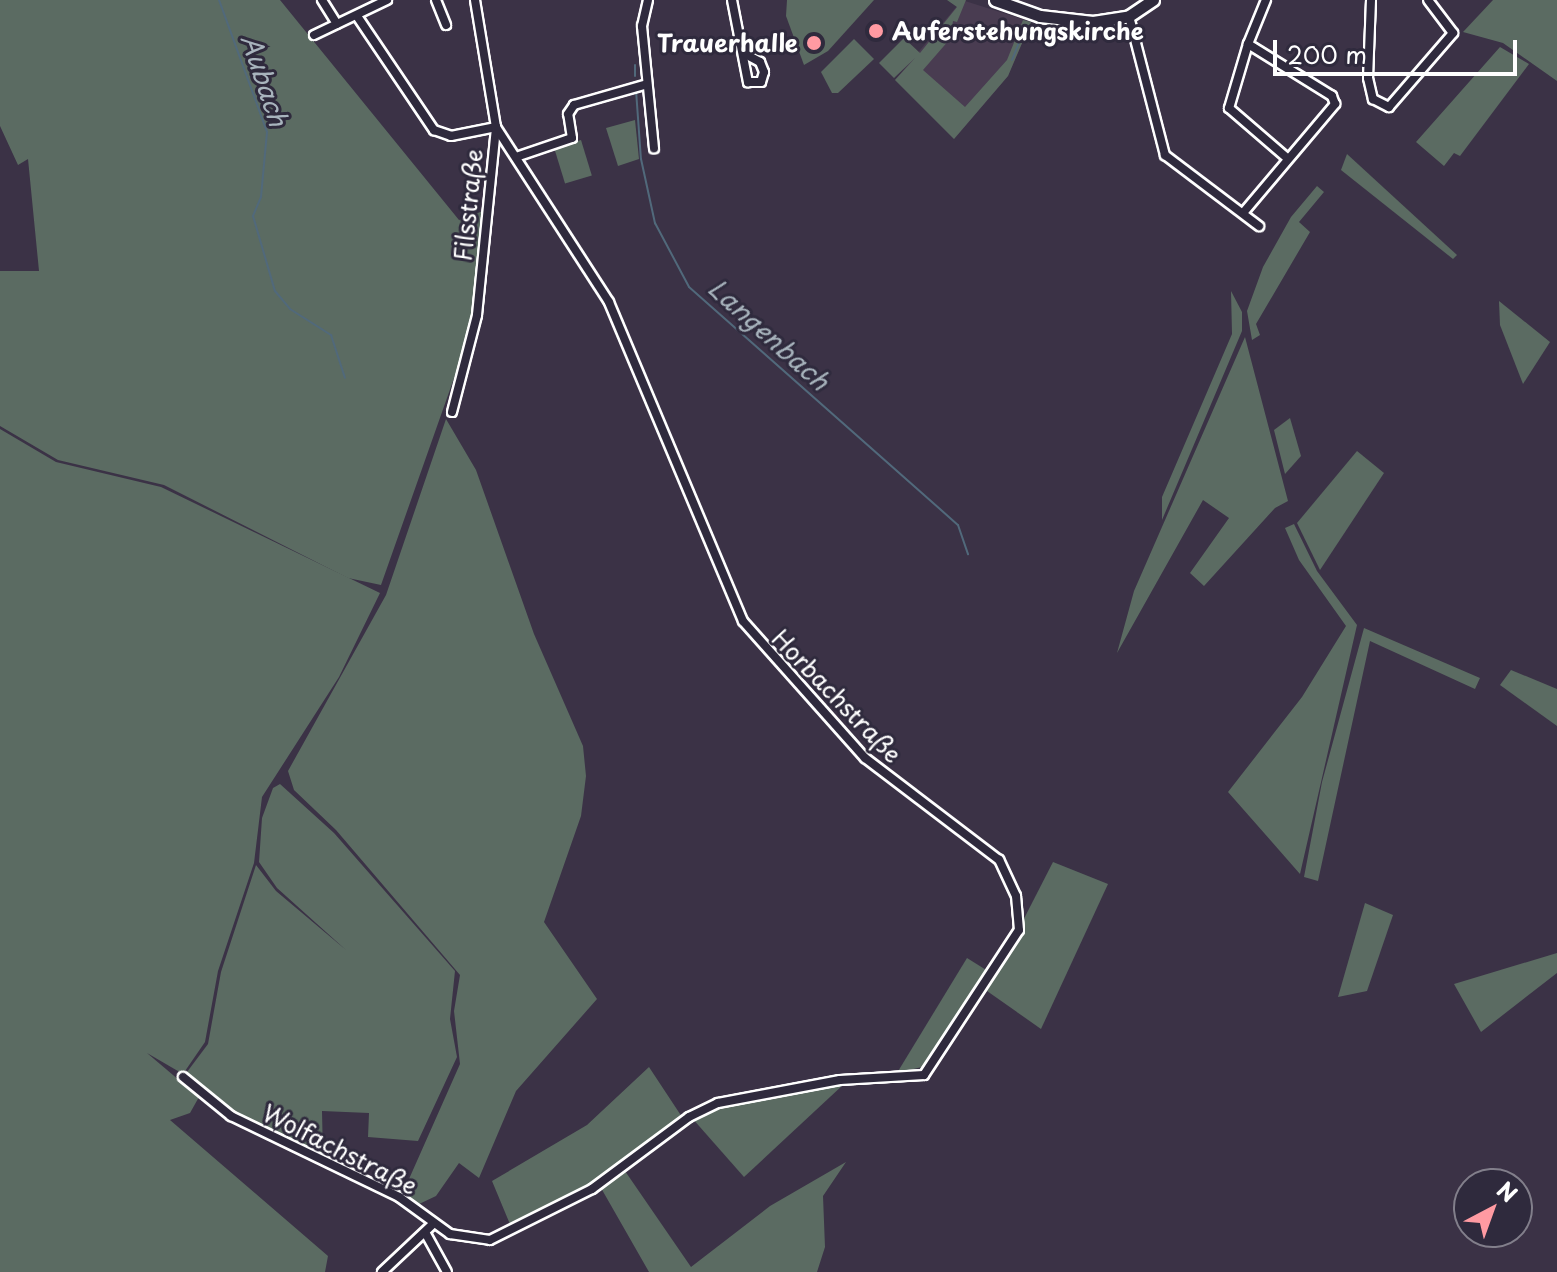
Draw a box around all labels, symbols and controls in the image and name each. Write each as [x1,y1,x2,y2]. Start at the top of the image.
place label: Auferstehungskirche [892,17,1144,45]
marker: Auferstehungskirche [867,22,885,40]
scale bar [1277,24,1521,74]
place label: Trauerhalle [657,29,798,57]
water label: Aubach [235,30,295,130]
marker: Trauerhalle [805,34,823,52]
text: 200 m [1287,36,1367,72]
street label: Filsstraße [448,148,488,262]
water label: Langenbach [702,272,836,396]
street label: Horbachstraße [766,624,908,768]
street label: Wolfachstraße [258,1098,422,1200]
north arrow [1453,1168,1533,1248]
text: N [1490,1173,1525,1209]

